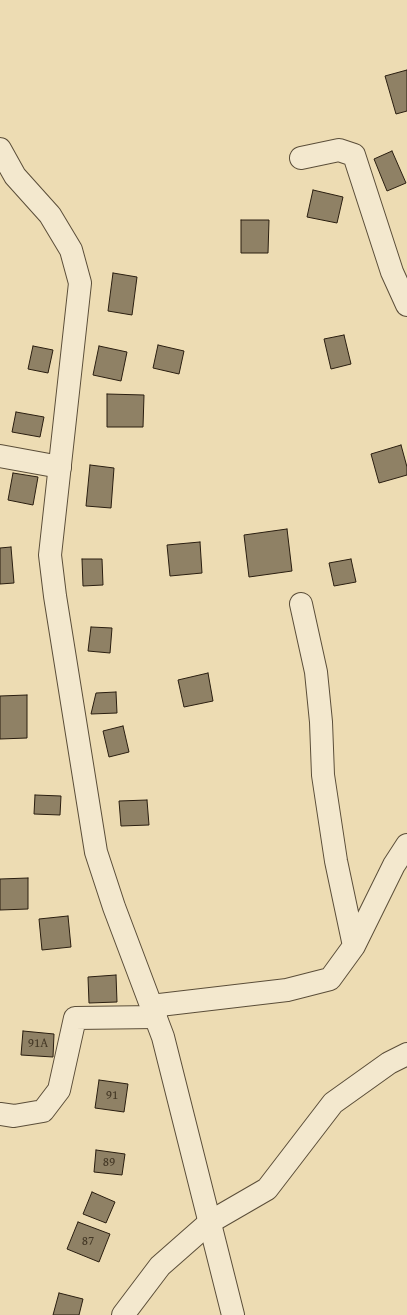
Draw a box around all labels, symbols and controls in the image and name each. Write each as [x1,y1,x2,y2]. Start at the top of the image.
house number: 91А [28,1036,48,1052]
house number: 91 [106,1088,118,1104]
house number: 89 [103,1155,115,1171]
house number: 87 [82,1234,94,1250]

